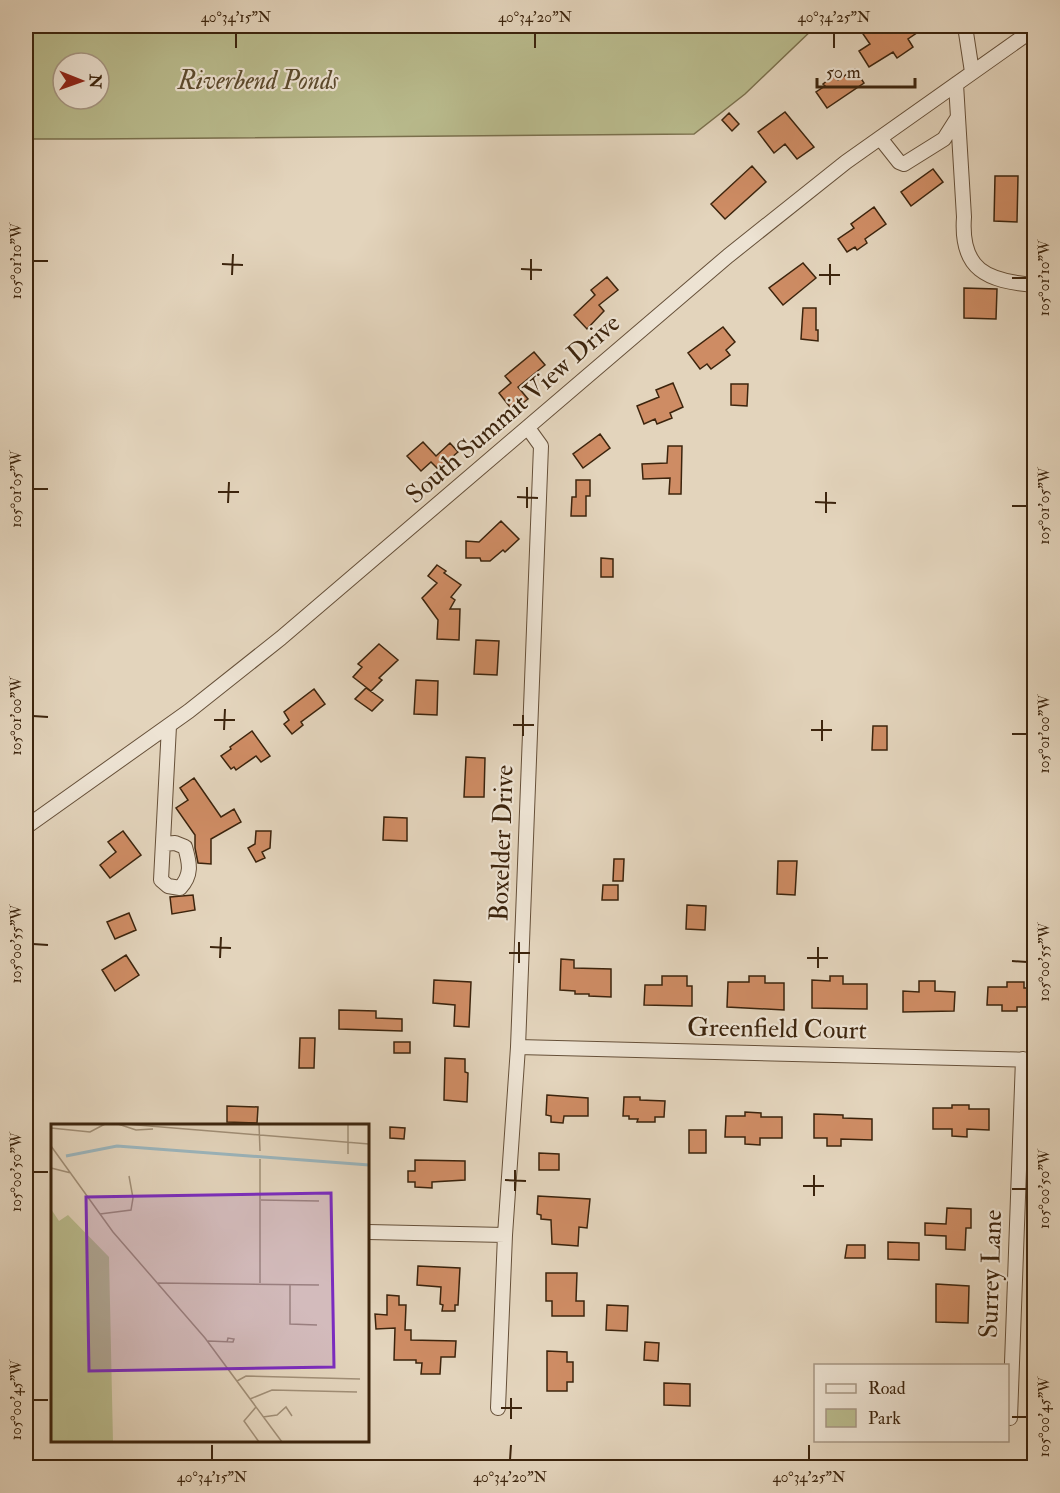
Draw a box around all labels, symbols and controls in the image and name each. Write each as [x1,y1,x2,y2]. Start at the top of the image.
text: 40°34'15"N [201,8,272,27]
text: 40°34'20"N [498,8,573,27]
text: 40°34'25"N [798,8,871,27]
north arrow [51,51,111,111]
scale bar [817,51,914,89]
text: 50 m [826,61,861,84]
park label: Riverbend Ponds [177,65,339,97]
text: N [85,73,105,89]
text: 105°01'10"W [7,222,26,299]
text: 105°01'10"W [1035,239,1054,316]
street label: South Summit View Drive [399,307,627,511]
text: 105°01'05"W [7,449,26,528]
text: 105°01'05"W [1035,466,1054,545]
text: 105°01'00"W [7,676,26,755]
text: 105°01'00"W [1035,694,1054,773]
street label: Boxelder Drive [483,764,521,922]
text: 105°00'55"W [7,904,26,984]
text: 105°00'55"W [1035,922,1054,1002]
street label: Greenfield Court [687,1011,867,1047]
inset map [51,1124,369,1442]
text: 105°00'50"W [7,1131,26,1212]
text: 105°00'50"W [1035,1148,1054,1229]
street label: Surrey Lane [973,1209,1009,1339]
text: 105°00'45"W [7,1359,26,1440]
legend [814,1364,1009,1442]
text: 105°00'45"W [1035,1376,1054,1457]
text: Road [868,1377,906,1400]
text: Park [868,1407,901,1430]
text: 40°34'15"N [177,1468,248,1487]
text: 40°34'20"N [473,1468,548,1487]
text: 40°34'25"N [773,1468,846,1487]

